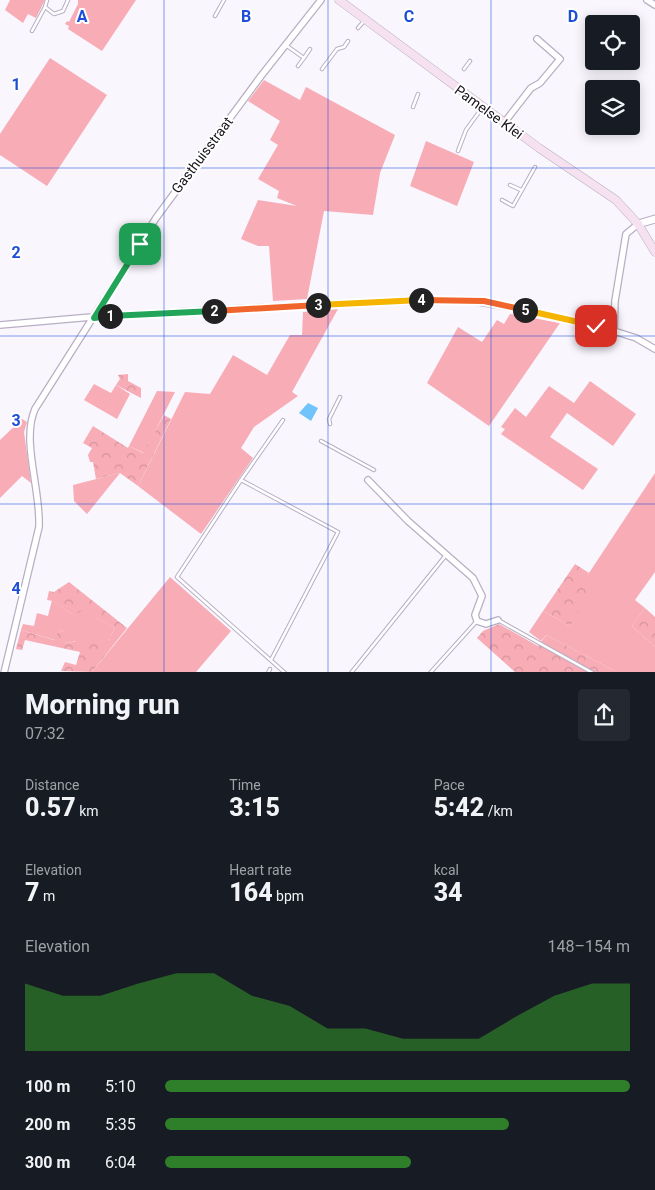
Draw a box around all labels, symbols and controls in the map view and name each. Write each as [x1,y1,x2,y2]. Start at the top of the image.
text: A [77,7,88,26]
text: B [241,7,251,26]
text: C [404,7,414,26]
text: D [568,7,578,26]
map controls [585,15,640,135]
button: locate [585,15,640,70]
text: 1 [11,75,21,94]
button: layers [585,80,640,135]
street label: Pamelse Klei [452,82,526,142]
street label: Gasthuisstraat [168,113,236,196]
pin [119,223,161,265]
icon: arrive [126,230,154,258]
text: 2 [11,243,21,262]
pin: 4 [408,288,434,312]
pin: 3 [306,292,330,318]
text: 4 [417,292,426,308]
text: 3 [314,297,323,313]
pin: 2 [202,298,226,324]
pin: 5 [512,298,538,322]
text: 5 [521,302,530,318]
text: 2 [210,303,219,319]
pin: 1 [98,304,122,328]
pin [575,305,617,347]
text: 1 [106,308,115,324]
icon: check [582,312,610,340]
text: 3 [11,411,21,430]
text: 4 [11,579,21,598]
text: Morning run [25,688,180,721]
button: share [578,689,630,741]
text: 07:32 [25,724,65,743]
text: Distance [25,777,80,793]
text: Time [229,777,261,793]
text: Pace [434,777,465,793]
text: 0.57 [25,793,76,822]
text: 3:15 [229,793,280,822]
text: 5:42 [434,793,484,822]
text: km [76,803,99,819]
text: /km [484,803,513,819]
text: Elevation [25,862,82,878]
text: Heart rate [229,862,292,878]
text: kcal [434,862,459,878]
text: 7 [25,878,39,907]
text: 164 [229,878,273,907]
text: 34 [434,878,463,907]
text: m [39,888,55,904]
text: bpm [273,888,304,904]
text: Elevation [25,937,90,956]
text: 148–154 m [548,937,630,956]
text: 100 m [25,1077,70,1096]
text: 5:10 [105,1077,136,1096]
text: 200 m [25,1115,70,1134]
text: 5:35 [105,1115,136,1134]
text: 300 m [25,1153,70,1172]
text: 6:04 [105,1153,136,1172]

